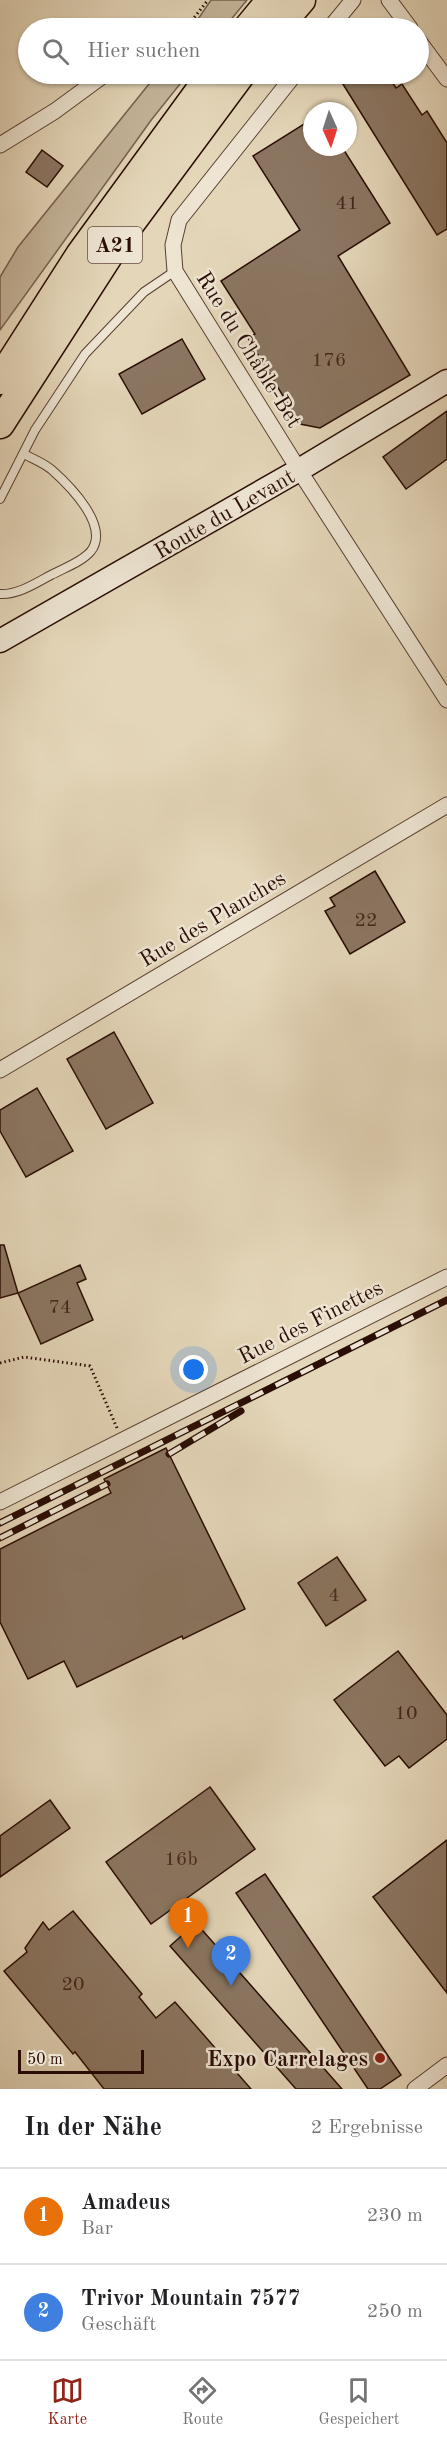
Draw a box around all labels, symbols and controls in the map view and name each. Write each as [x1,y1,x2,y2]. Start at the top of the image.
search box [18,18,429,84]
icon: search [39,35,72,68]
text: Hier suchen [87,40,200,62]
north arrow [303,102,357,156]
house number: 41 [335,194,359,214]
road number: A21 [88,227,142,263]
street label: Rue du Châble-Bet [191,268,305,432]
house number: 176 [312,351,346,371]
street label: Route du Levant [151,466,299,564]
street label: Rue des Planches [136,868,290,972]
house number: 22 [354,911,378,931]
street label: Rue des Finettes [235,1277,387,1369]
house number: 74 [48,1298,72,1318]
your location [179,1355,208,1384]
house number: 4 [328,1586,340,1606]
house number: 10 [394,1704,418,1724]
house number: 16b [164,1850,198,1870]
pin: 1 [168,1898,207,1948]
pin: 2 [212,1936,250,1986]
house number: 20 [61,1975,85,1995]
scale bar [18,2047,144,2074]
place label: Expo Carrelages [207,2049,368,2071]
marker: Expo Carrelages [373,2051,387,2065]
text: 50 m [27,2052,63,2068]
text: In der Nähe [24,2115,162,2141]
text: 2 Ergebnisse [311,2118,423,2138]
text: Amadeus [81,2192,170,2214]
text: 1 [38,2206,49,2226]
text: 230 m [367,2206,423,2226]
text: Bar [81,2219,113,2239]
text: Trivor Mountain 7577 [81,2288,300,2310]
text: 2 [38,2302,49,2322]
text: 250 m [367,2302,423,2322]
text: Geschäft [81,2315,156,2335]
tab: Karte [48,2374,87,2430]
tab: Route [182,2374,223,2430]
tab: Gespeichert [318,2374,399,2430]

